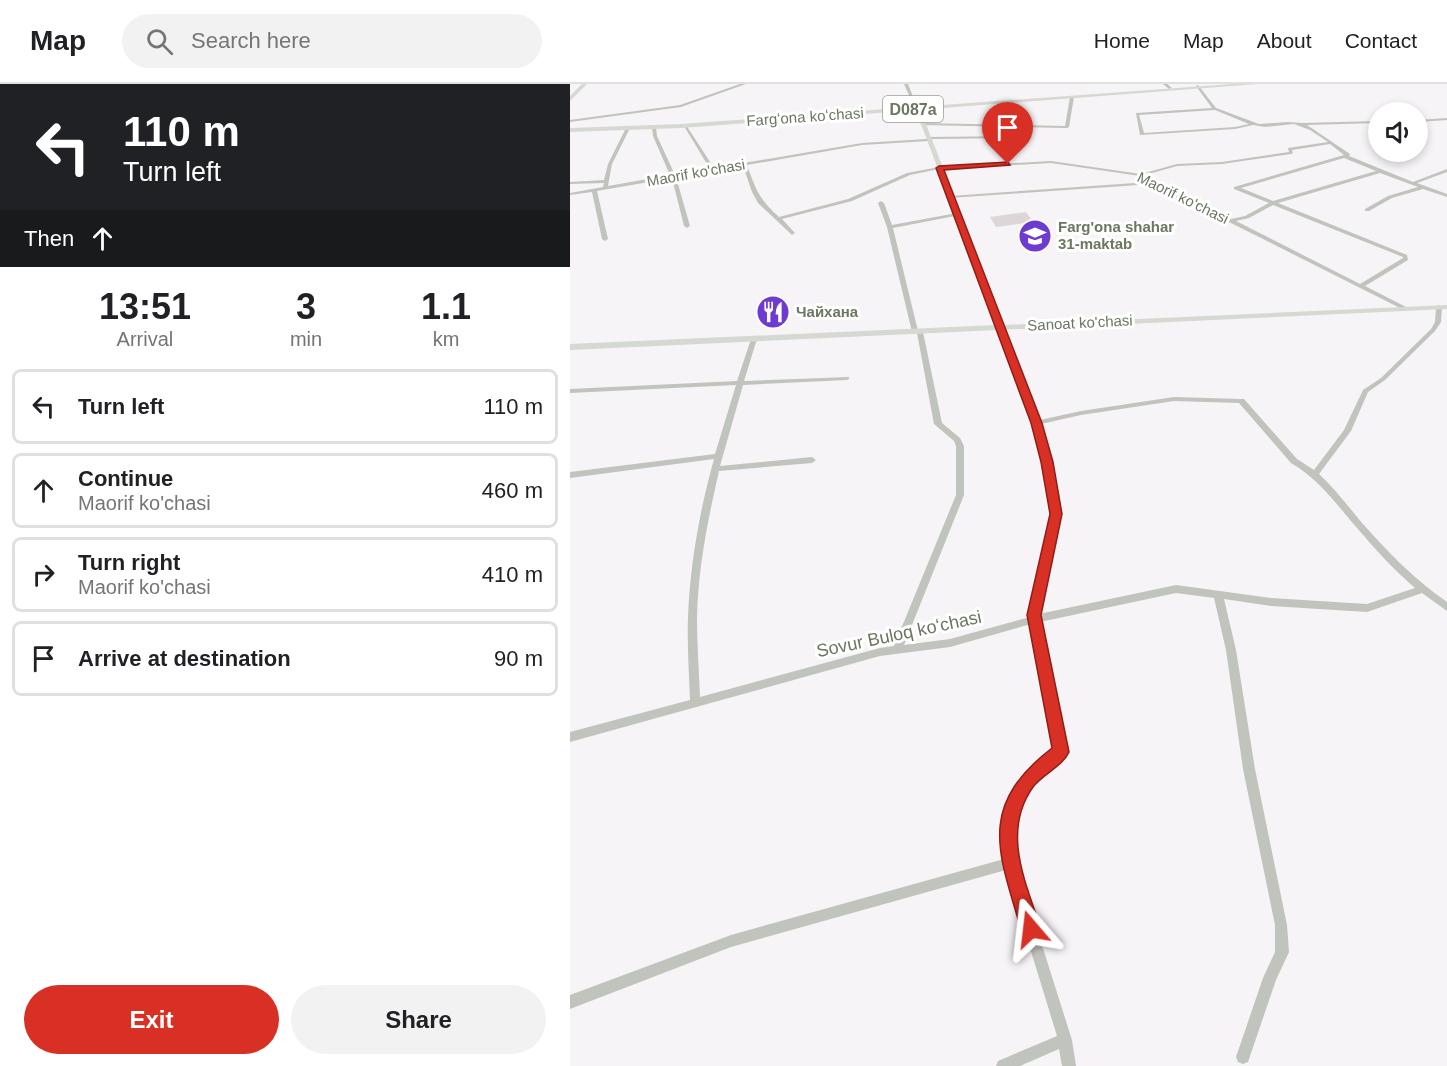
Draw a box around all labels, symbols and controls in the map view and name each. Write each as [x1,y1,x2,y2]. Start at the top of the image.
search box [122,14,542,68]
text: Map [30,25,86,56]
icon: search [143,25,176,58]
text: Search here [191,28,311,53]
text: Home [1094,29,1150,52]
text: Map [1183,29,1224,52]
text: About [1257,29,1312,52]
text: Contact [1345,29,1417,52]
road number: D087a [883,96,943,122]
pin [982,102,1033,164]
map controls [1368,102,1428,162]
button: sound [1368,102,1428,162]
street label: Fargʻona koʻchasi [746,104,864,129]
icon: left [24,108,102,186]
text: 110 m [123,108,240,155]
icon: arrive [991,111,1024,144]
street label: Maorif ko'chasi [645,155,746,190]
text: Turn left [123,157,221,187]
street label: Maorif ko'chasi [1135,168,1232,227]
school or university icon: Farg'ona shahar 31-maktab [1017,218,1053,254]
place label: Farg'ona shahar 31-maktab [1058,218,1174,252]
icon: ahead [86,222,119,255]
text: Then [24,226,74,251]
text: 13:51 [99,286,191,327]
text: 3 [296,286,316,327]
text: 1.1 [421,286,471,327]
restaurant icon: Чайхана [755,294,791,330]
place label: Чайхана [796,303,859,320]
street label: Sanoat ko'chasi [1027,311,1133,334]
text: Arrival [117,328,173,350]
text: min [290,328,322,350]
text: km [433,328,459,350]
icon: left [27,390,60,423]
text: Turn left [78,394,164,419]
text: 110 m [483,394,543,419]
text: Continue [78,466,173,491]
icon: ahead [27,474,60,507]
text: 460 m [482,478,543,503]
text: Maorif ko'chasi [78,492,211,514]
text: Turn right [78,550,180,575]
icon: right [27,558,60,591]
text: 410 m [482,562,543,587]
text: Maorif ko'chasi [78,576,211,598]
street label: Sovur Buloq koʻchasi [815,607,983,661]
icon: arrive [27,642,60,675]
text: Arrive at destination [78,646,291,671]
text: 90 m [494,646,543,671]
position arrow [999,897,1063,961]
button: Exit [24,985,279,1054]
button: Share [291,985,546,1054]

